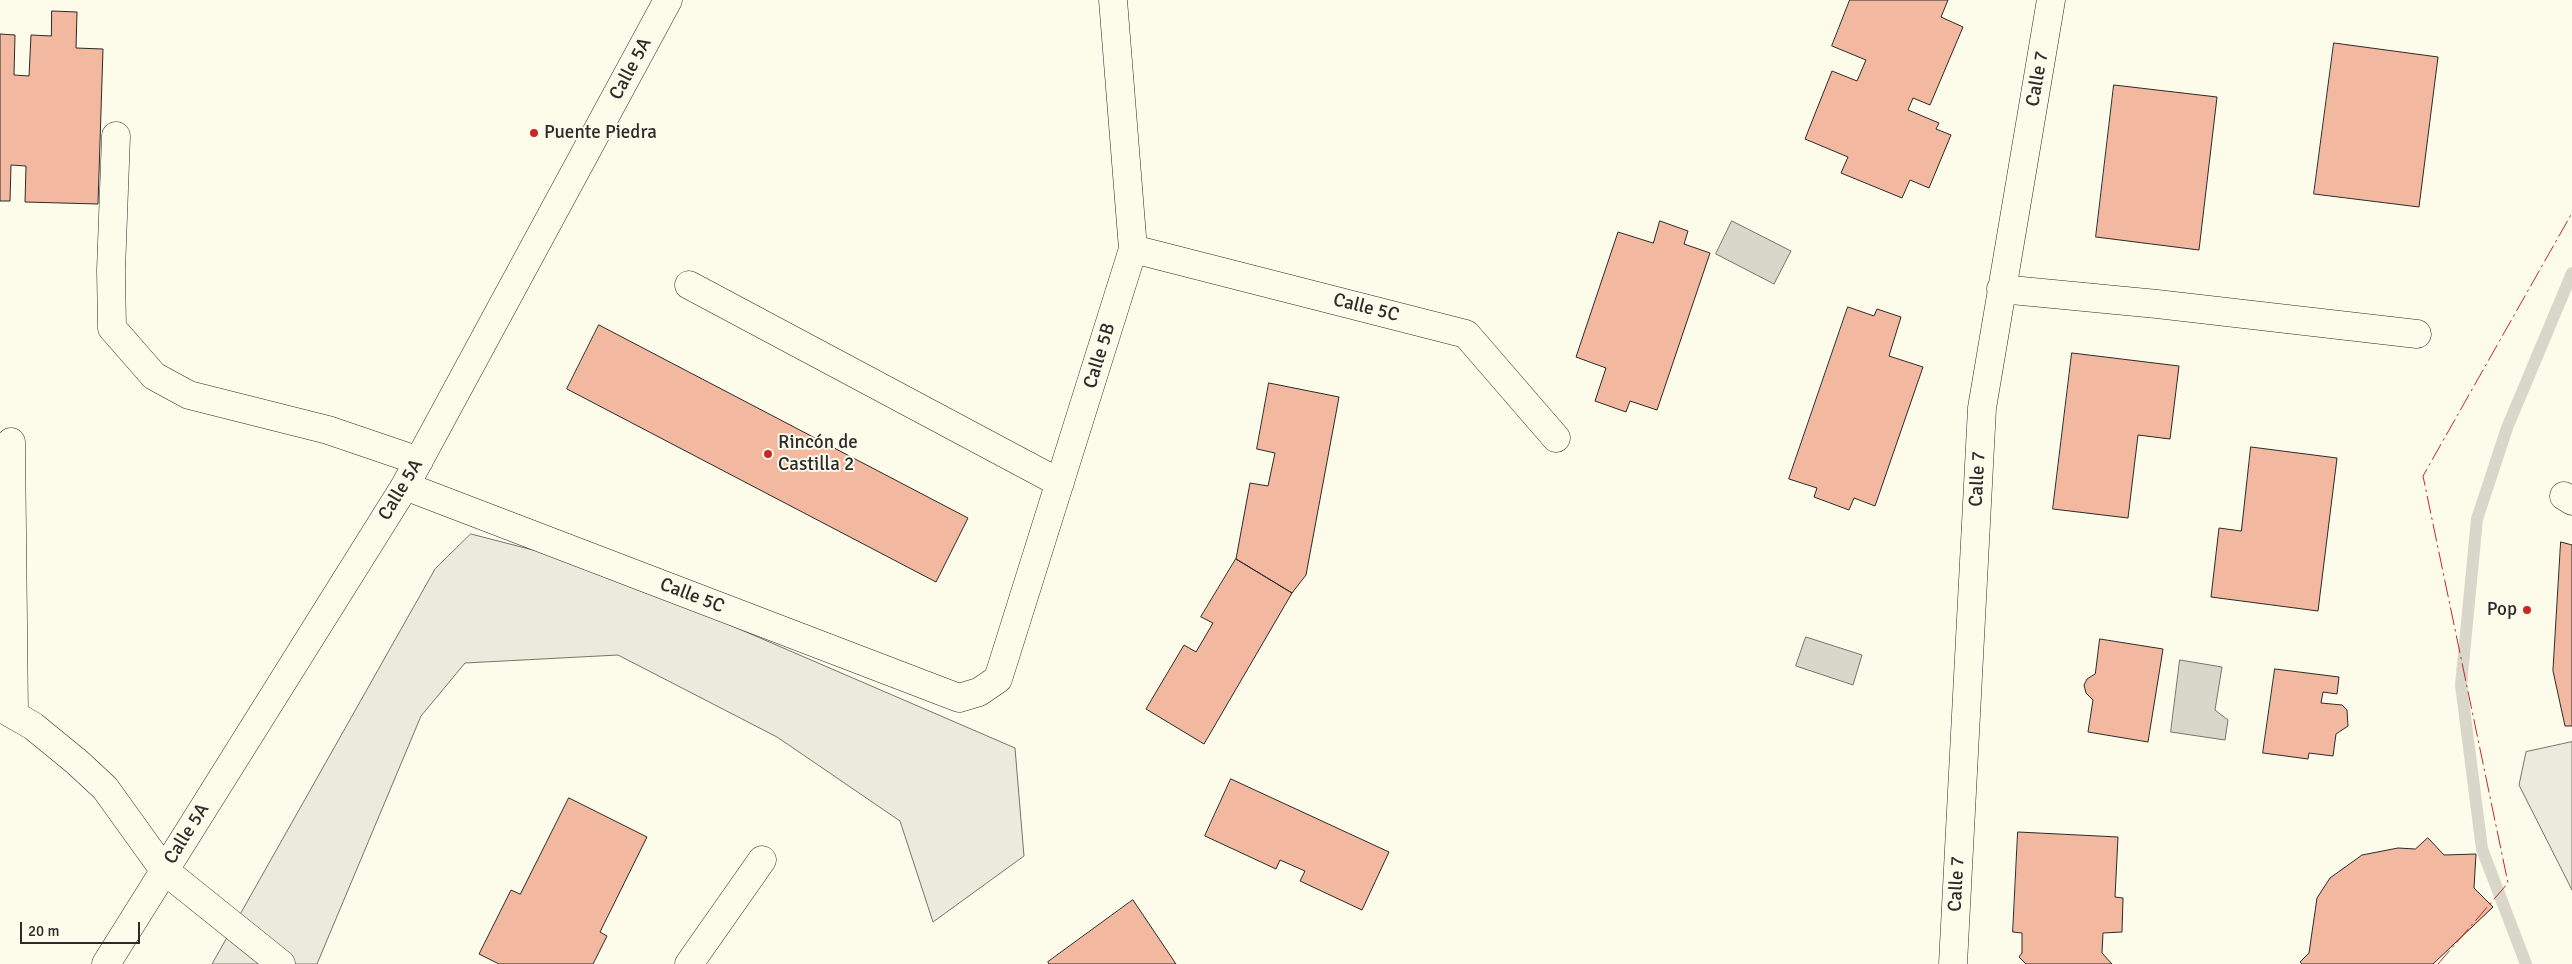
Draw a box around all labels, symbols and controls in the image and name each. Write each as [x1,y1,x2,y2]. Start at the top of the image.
street label: Calle 5A [605,34,657,104]
street label: Calle 7 [2022,50,2054,108]
place label: Puente Piedra [544,122,657,144]
marker: Puente Piedra [528,127,540,139]
street label: Calle 5C [1331,289,1401,327]
street label: Calle 5B [1079,321,1121,391]
place label: Rincón de Castilla 2 [778,432,858,476]
marker: Rincón de Castilla 2 [762,448,774,460]
street label: Calle 7 [1965,451,1991,507]
street label: Calle 5A [374,455,428,525]
street label: Calle 5C [657,573,727,619]
place label: Pop [2487,599,2517,621]
marker: Pop [2521,604,2533,616]
street label: Calle 5A [159,799,215,869]
street label: Calle 7 [1944,856,1970,912]
scale bar [22,912,142,944]
text: 20 m [28,922,59,940]

